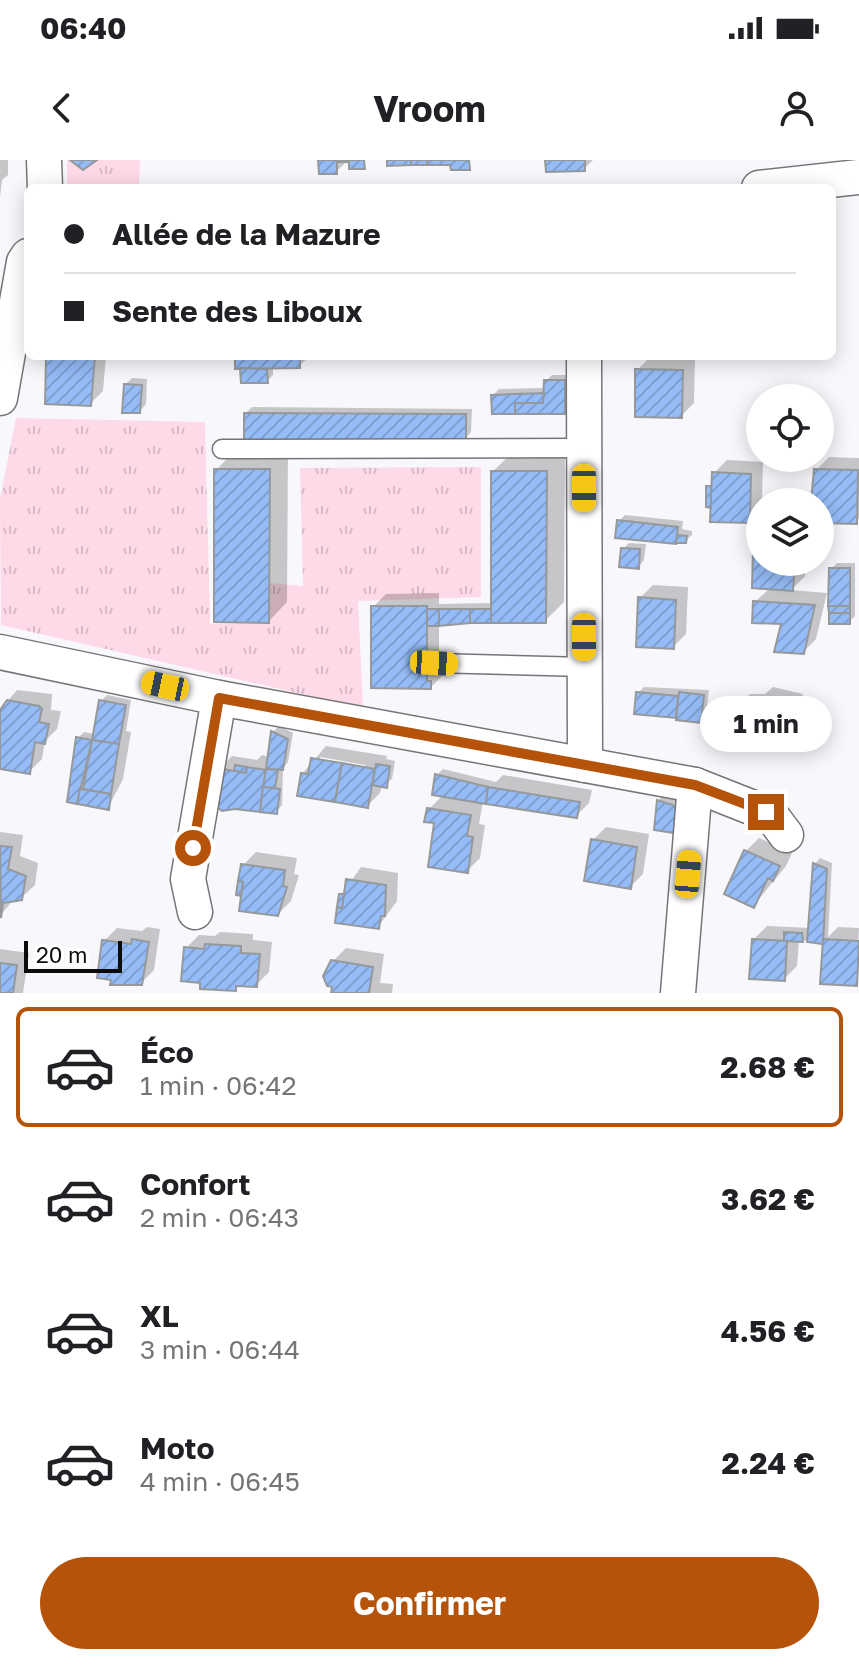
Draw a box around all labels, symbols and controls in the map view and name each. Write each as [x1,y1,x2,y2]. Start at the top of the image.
text: 06:40 [40,10,126,46]
icon: back [40,86,84,130]
icon: person [775,86,819,130]
text: Vroom [373,87,486,130]
text: Allée de la Mazure [112,216,381,252]
text: Sente des Liboux [112,293,363,329]
map controls [746,384,834,576]
button: locate [746,384,834,472]
car [572,464,596,512]
button: layers [746,488,834,576]
car [572,613,596,661]
car [409,650,459,676]
car [139,669,191,703]
callout: 1 min [700,696,832,752]
text: 1 min [733,708,799,739]
route end [748,794,784,830]
route start [175,830,211,866]
car [674,849,702,899]
scale bar [24,937,122,973]
text: 20 m [36,941,87,968]
icon: car [44,1031,116,1103]
text: Éco [140,1034,194,1070]
text: 2.68 € [720,1049,815,1085]
text: 1 min · 06:42 [140,1070,296,1101]
icon: car [44,1163,116,1235]
text: Confort [140,1166,251,1202]
text: 3.62 € [721,1181,815,1217]
text: 2 min · 06:43 [140,1202,299,1233]
icon: car [44,1295,116,1367]
text: XL [140,1298,179,1334]
text: 4.56 € [721,1313,815,1349]
text: 3 min · 06:44 [140,1334,300,1365]
icon: car [44,1427,116,1499]
text: Moto [140,1430,215,1466]
text: 2.24 € [721,1445,815,1481]
text: 4 min · 06:45 [140,1466,300,1497]
button: Confirmer [40,1557,819,1649]

